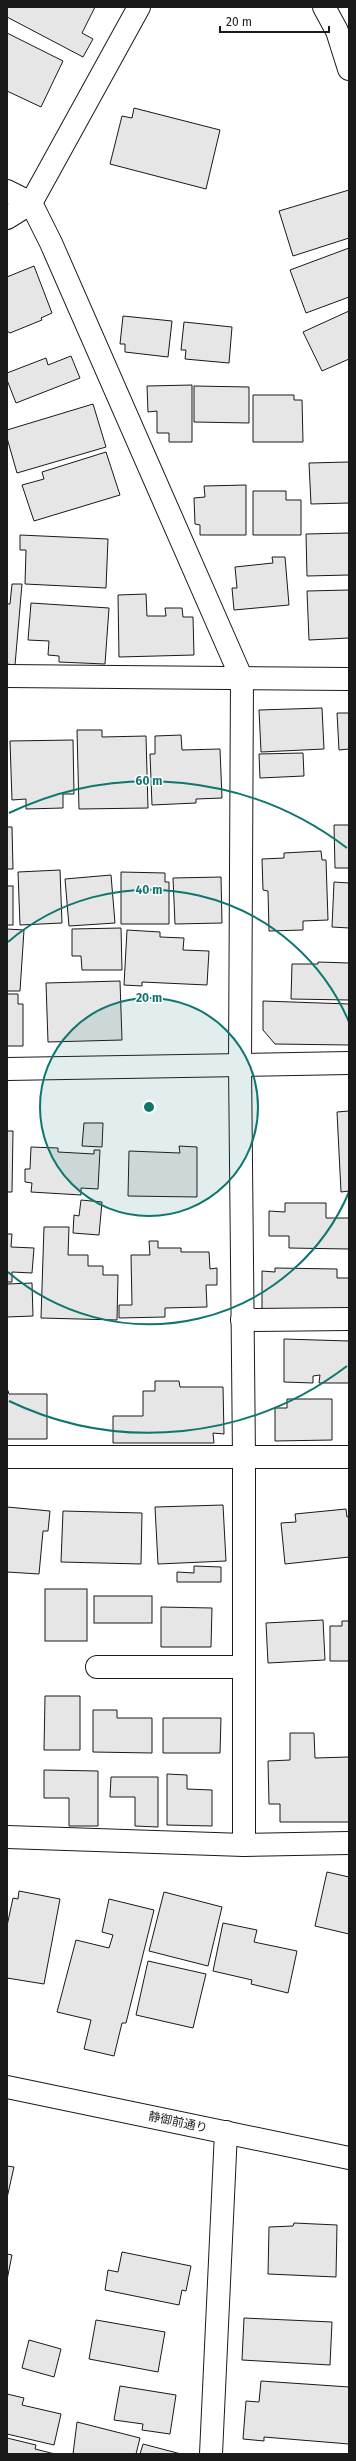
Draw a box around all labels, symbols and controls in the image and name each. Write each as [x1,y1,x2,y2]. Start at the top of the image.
scale bar [220,8,329,34]
text: 20 m [226,15,252,29]
text: 60 m [136,774,162,788]
text: 40 m [136,883,162,897]
text: 20 m [136,991,162,1005]
centre of rings [142,1100,156,1114]
street label: 静御前通り [147,2109,209,2135]

